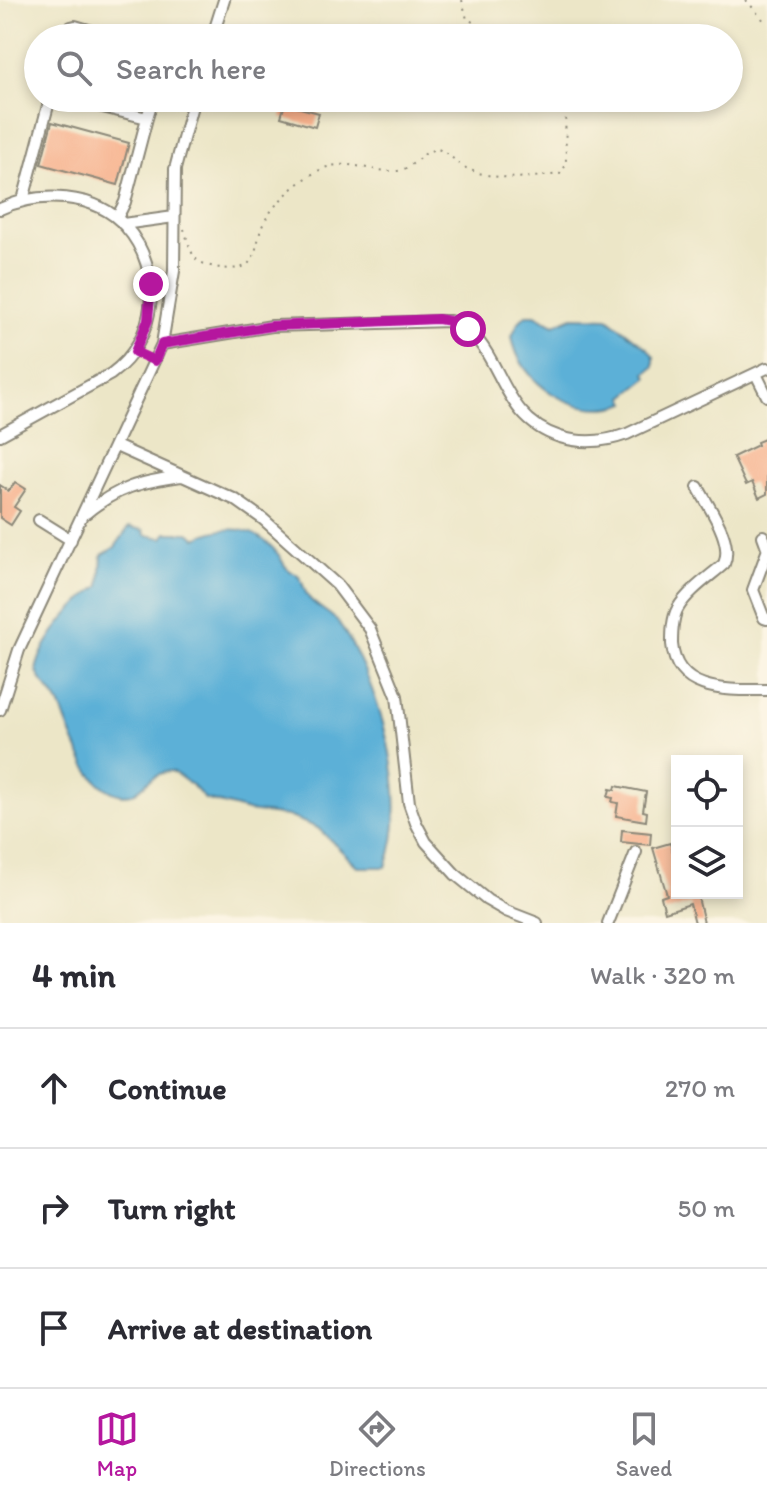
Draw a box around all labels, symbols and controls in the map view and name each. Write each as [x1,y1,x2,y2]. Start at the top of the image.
search box [24,24,743,112]
icon: search [52,46,96,90]
text: Search here [116,50,266,87]
route end [133,266,169,302]
route start [450,311,486,347]
map controls [671,755,743,899]
button: locate [671,755,743,827]
button: layers [671,827,743,899]
text: 4 min [32,955,116,996]
text: Walk · 320 m [590,959,735,991]
icon: ahead [32,1066,76,1110]
text: Continue [108,1070,227,1107]
text: 270 m [665,1072,735,1104]
icon: right [32,1186,76,1230]
text: Turn right [108,1190,236,1227]
text: 50 m [678,1192,735,1224]
icon: arrive [32,1306,76,1350]
text: Arrive at destination [108,1310,372,1347]
tab: Map [95,1407,139,1482]
tab: Directions [329,1407,426,1482]
tab: Saved [616,1407,672,1482]

